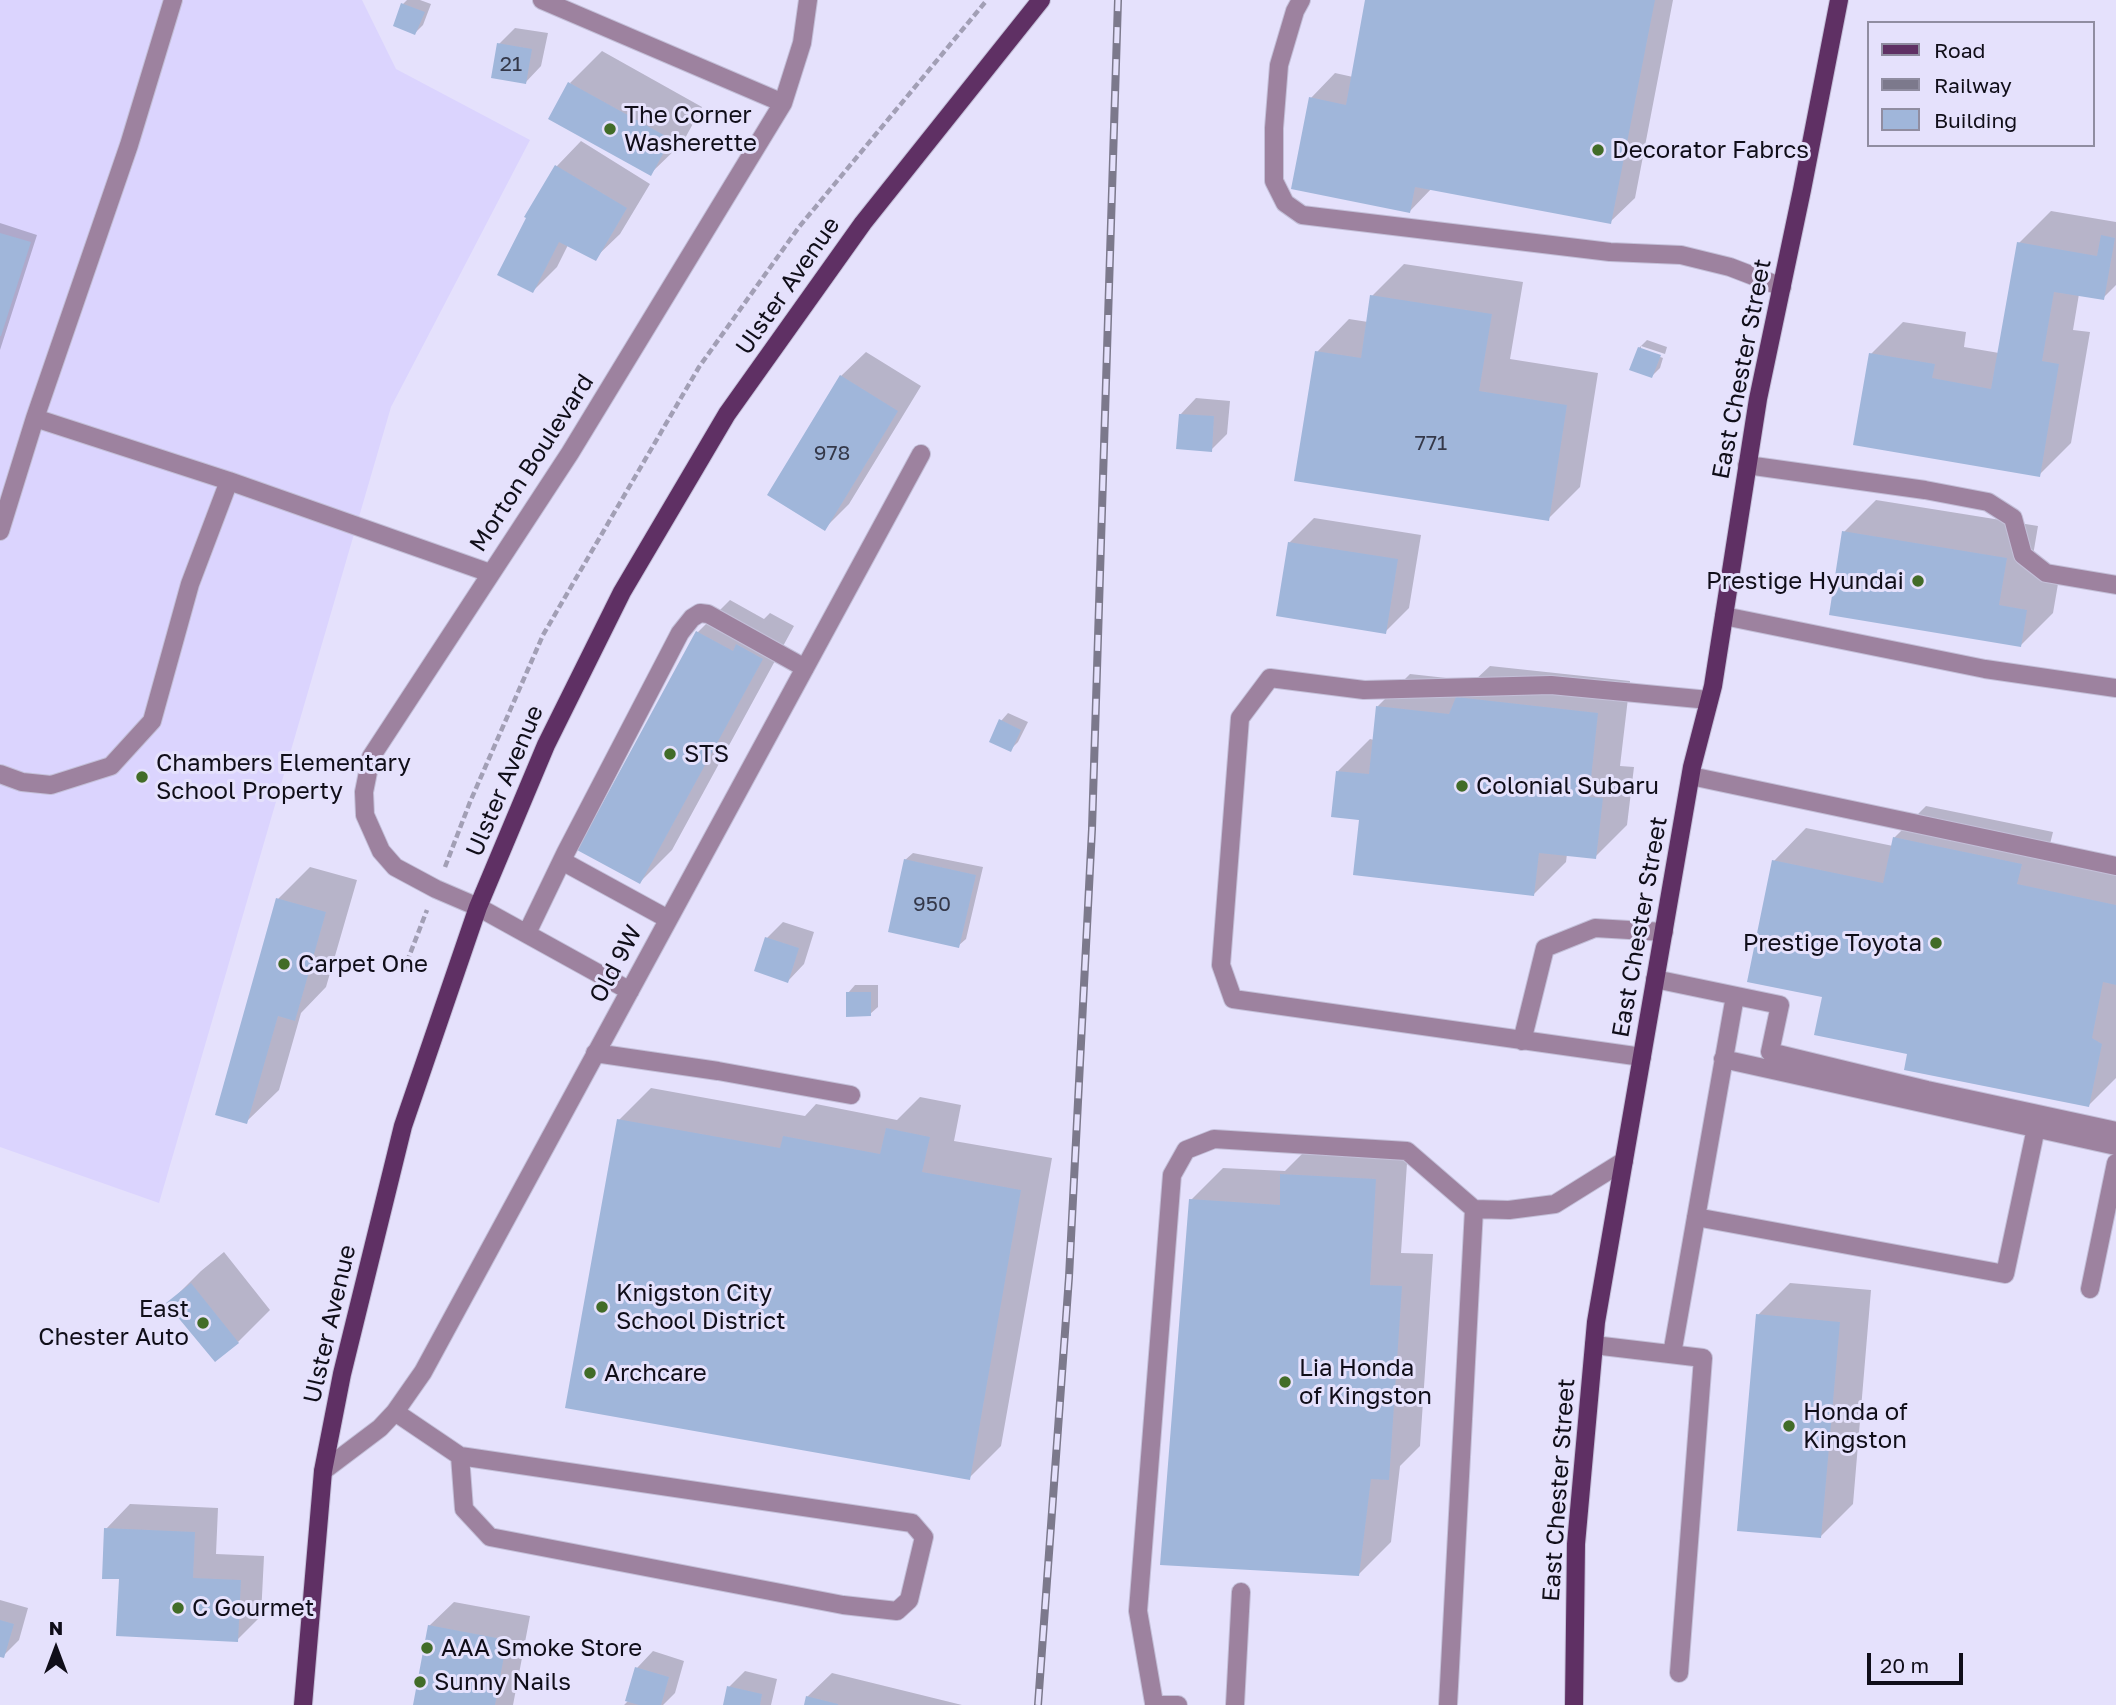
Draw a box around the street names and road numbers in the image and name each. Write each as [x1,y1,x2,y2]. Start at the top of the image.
street label: Ulster Avenue [730,212,846,360]
street label: East Chester Street [1707,256,1777,482]
street label: Morton Boulevard [464,369,600,557]
street label: Ulster Avenue [460,701,550,861]
street label: East Chester Street [1606,814,1674,1040]
street label: Old 9W [584,920,648,1008]
street label: Ulster Avenue [298,1242,362,1406]
street label: East Chester Street [1537,1377,1581,1603]

